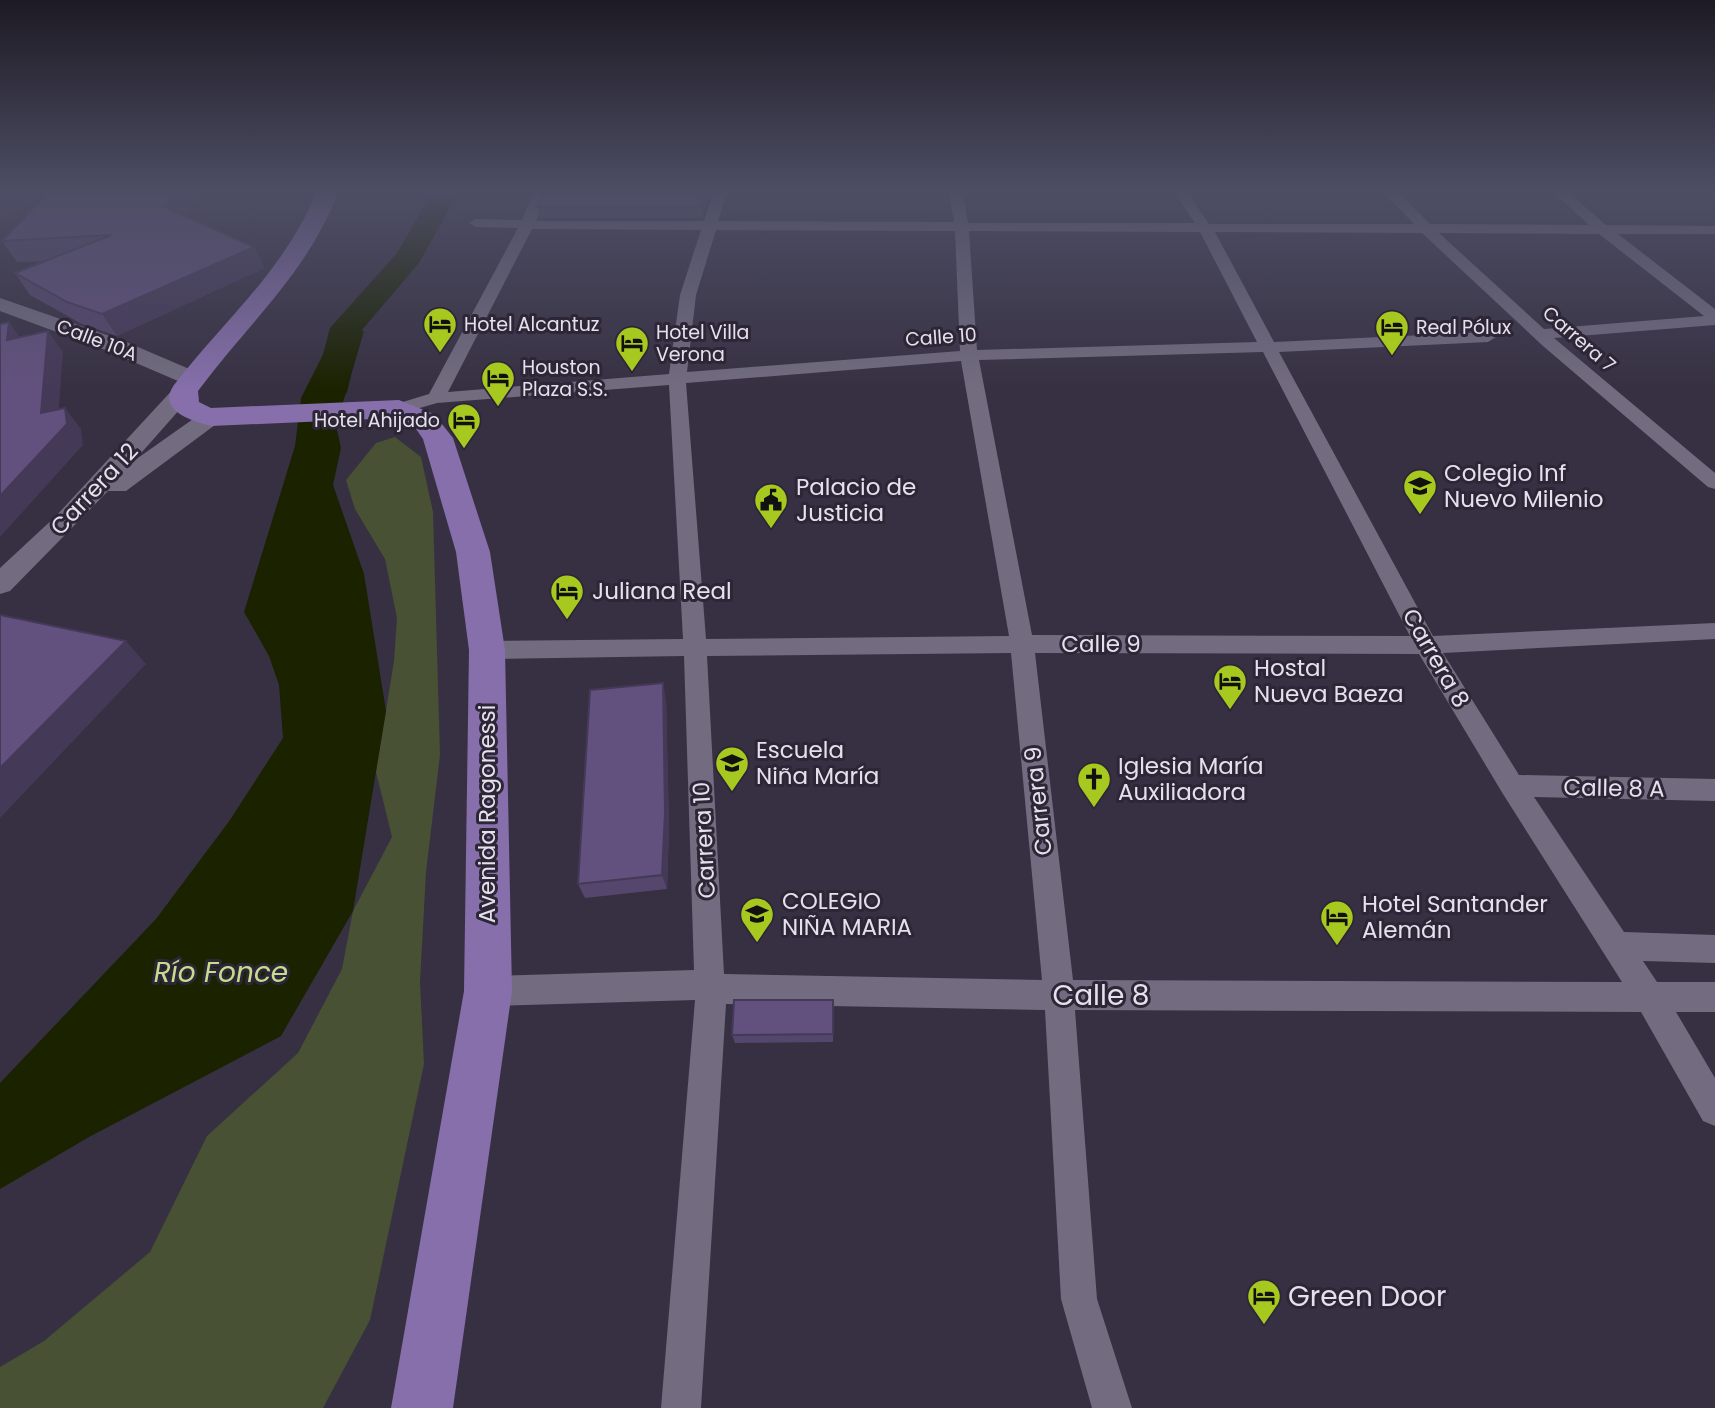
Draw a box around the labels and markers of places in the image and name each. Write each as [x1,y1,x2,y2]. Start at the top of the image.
hotel icon: Hotel Alcantuz [421,305,459,354]
hotel icon: Real Pólux [1373,308,1411,357]
place label: Hotel Alcantuz [464,311,600,338]
place label: Real Pólux [1416,314,1511,341]
place label: Hotel Villa Verona [656,319,749,368]
hotel icon: Hotel Villa Verona [613,324,651,373]
place label: Houston Plaza S.S. [522,354,607,403]
hotel icon: Houston Plaza S.S. [479,359,517,408]
hotel icon: Hotel Ahijado [445,401,483,450]
place label: Hotel Ahijado [314,407,440,434]
place label: Colegio Inf Nuevo Milenio [1444,457,1603,515]
school or university icon: Colegio Inf Nuevo Milenio [1401,467,1439,516]
place label: Palacio de Justicia [796,471,916,529]
public building icon: Palacio de Justicia [752,481,790,530]
hotel icon: Juliana Real [548,572,586,621]
place label: Juliana Real [592,575,732,607]
place label: Hostal Nueva Baeza [1254,652,1404,710]
hotel icon: Hostal Nueva Baeza [1211,662,1249,711]
place label: Escuela Niña María [756,734,879,792]
school or university icon: Escuela Niña María [713,744,751,793]
place label: Iglesia María Auxiliadora [1118,750,1264,808]
church icon: Iglesia María Auxiliadora [1075,760,1113,809]
place label: COLEGIO NIÑA MARIA [782,885,912,943]
place label: Hotel Santander Alemán [1362,888,1548,946]
school or university icon: COLEGIO NIÑA MARIA [738,895,776,944]
hotel icon: Hotel Santander Alemán [1318,898,1356,947]
hotel icon: Green Door [1245,1277,1283,1326]
place label: Green Door [1288,1277,1446,1316]

